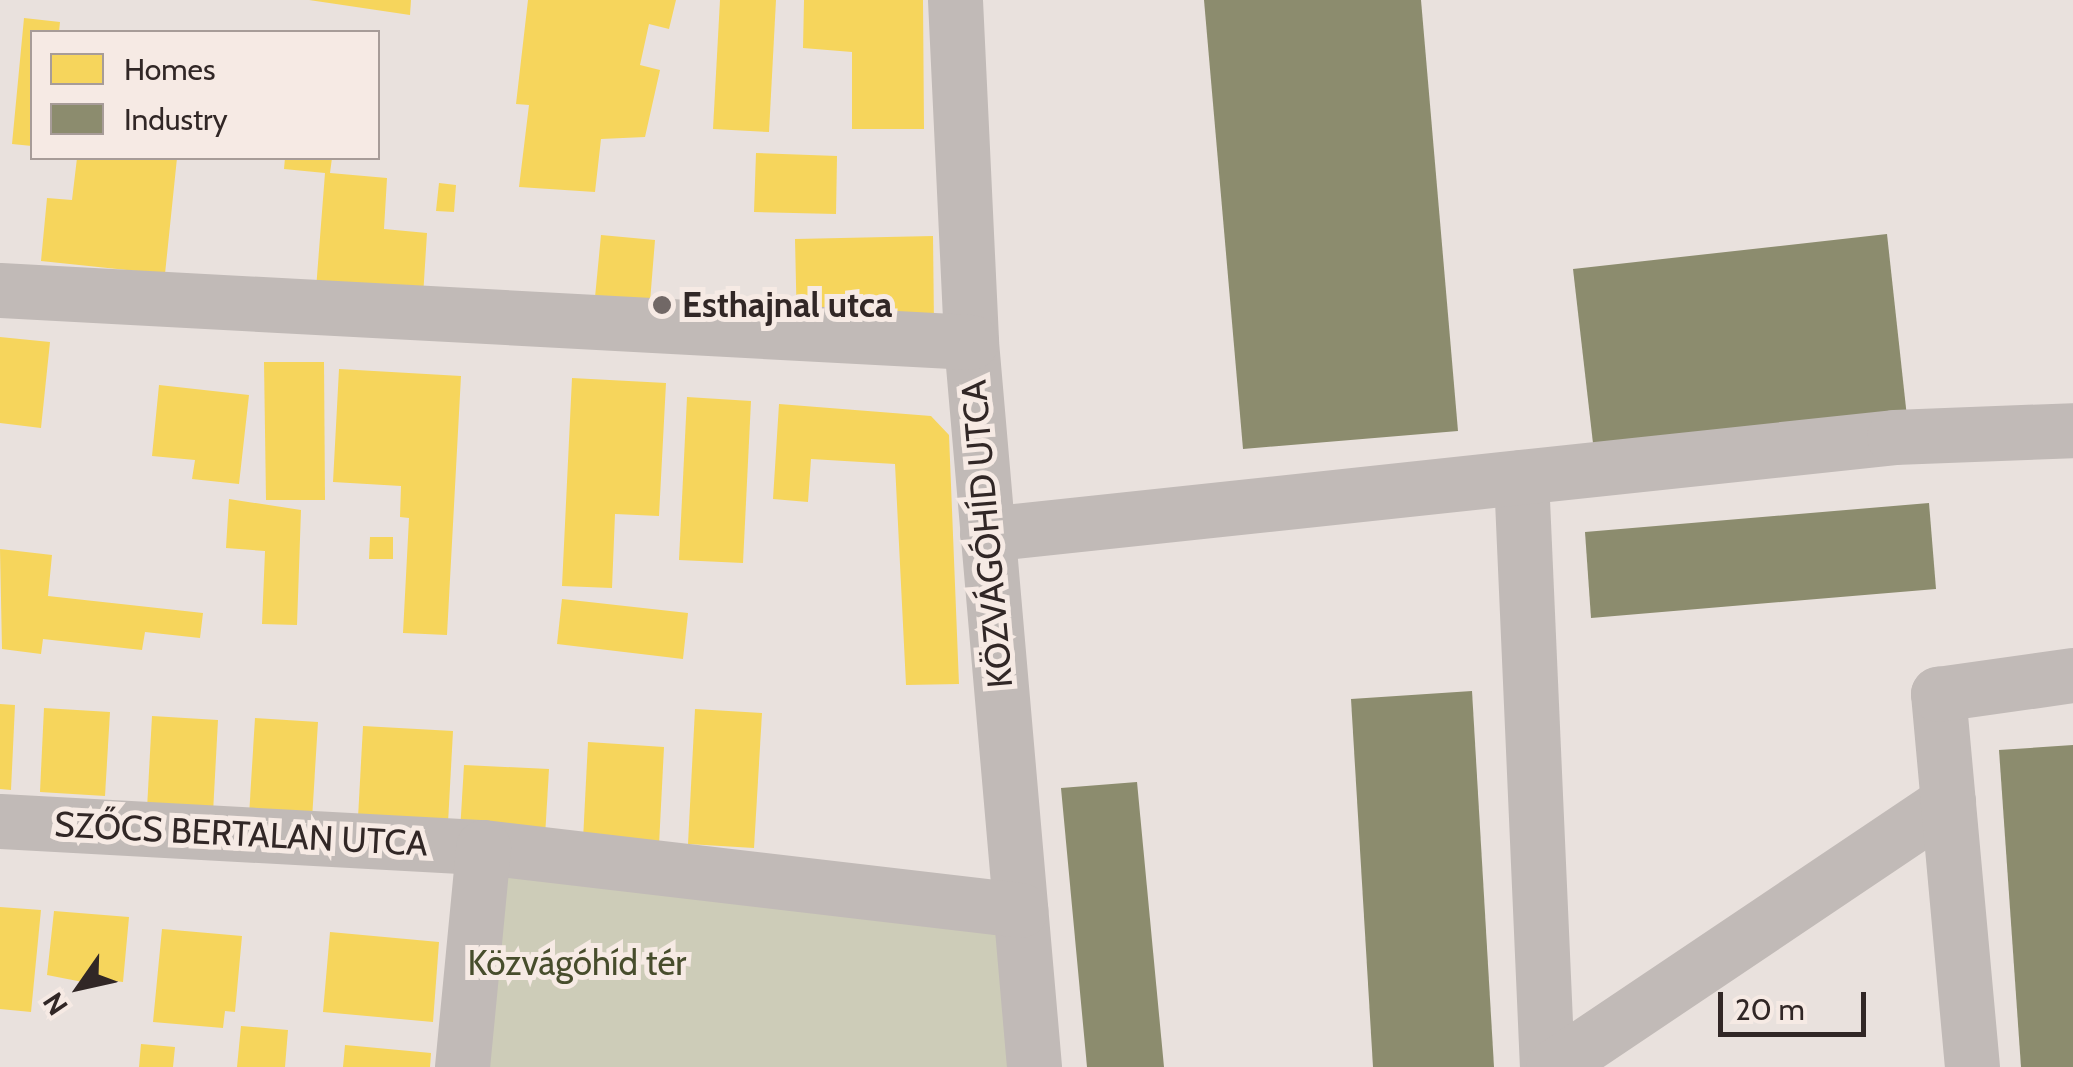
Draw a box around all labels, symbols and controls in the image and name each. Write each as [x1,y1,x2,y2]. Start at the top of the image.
legend [30,30,380,160]
text: Homes [124,51,215,88]
text: Industry [124,101,228,138]
place label: Esthajnal utca [682,284,892,326]
marker: Esthajnal utca [651,294,673,316]
street label: KÖZVÁGÓHÍD UTCA [953,378,1021,690]
street label: SZŐCS BERTALAN UTCA [53,803,429,865]
north arrow [30,937,130,1037]
park label: Közvágóhíd tér [468,942,686,984]
scale bar [1723,972,1870,1034]
text: N [36,986,75,1021]
text: 20 m [1735,991,1805,1028]

